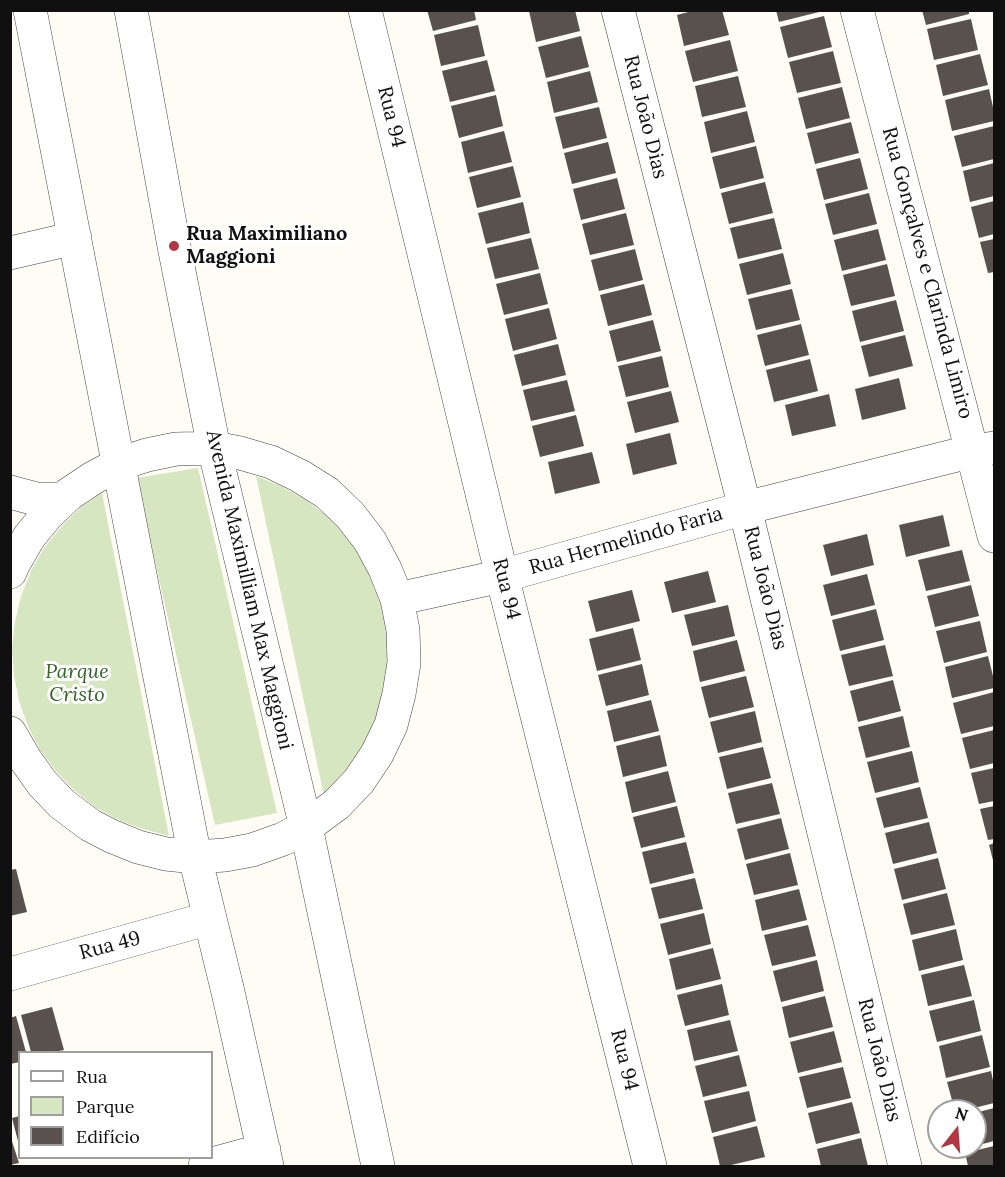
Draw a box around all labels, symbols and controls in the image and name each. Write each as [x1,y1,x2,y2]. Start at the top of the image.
street label: Rua João Dias [618,53,672,181]
street label: Rua 94 [372,84,410,150]
street label: Rua Gonçalves e Clarinda Limiro [876,124,978,422]
place label: Rua Maximiliano Maggioni [186,222,347,269]
marker: Rua Maximiliano Maggioni [167,239,181,253]
street label: Avenida Maximilliam Max Maggioni [200,428,298,752]
street label: Rua Hermelindo Faria [526,502,726,580]
street label: Rua João Dias [738,524,792,652]
street label: Rua 94 [487,556,525,622]
park label: Parque Cristo [45,660,109,707]
street label: Rua 49 [77,926,143,966]
street label: Rua João Dias [852,996,906,1124]
street label: Rua 94 [605,1027,643,1093]
legend [18,1051,213,1159]
text: Rua [76,1065,107,1088]
text: Parque [76,1095,135,1118]
north arrow [927,1099,987,1159]
text: N [953,1102,971,1125]
text: Edifício [76,1125,140,1148]

